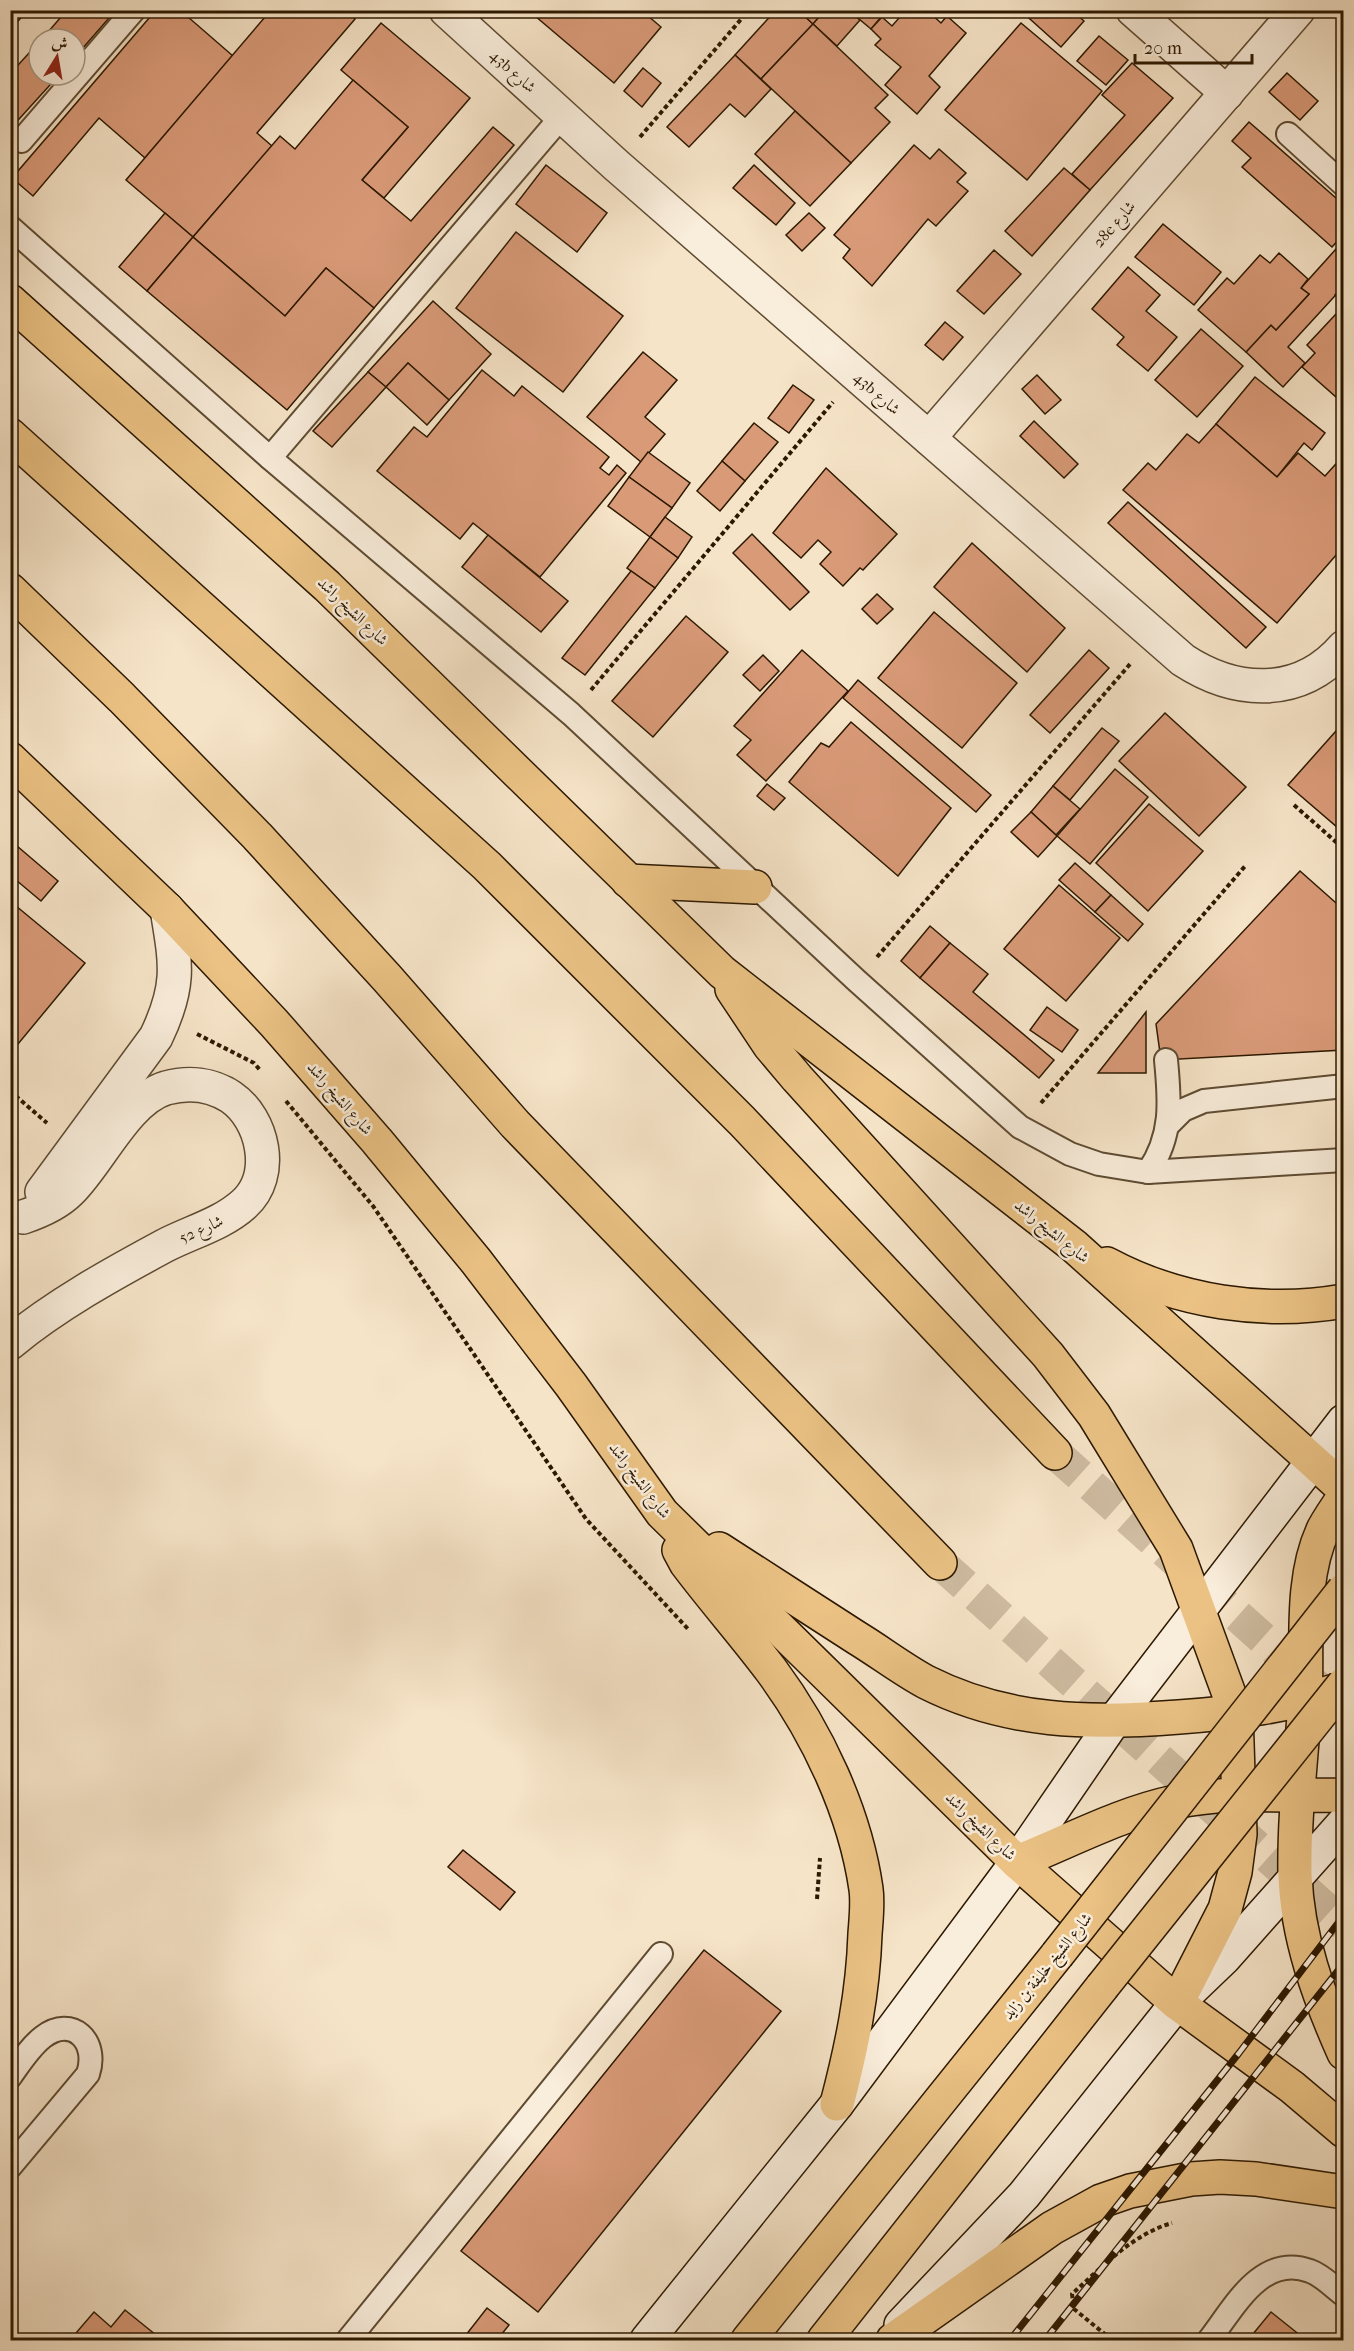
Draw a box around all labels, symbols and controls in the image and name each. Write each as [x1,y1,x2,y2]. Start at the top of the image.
north arrow [27,27,87,87]
scale bar [1135,27,1252,65]
text: ش [50,32,69,54]
text: 20 m [1144,38,1182,59]
street label: 43b شارع [483,45,540,100]
street label: 28e شارع [1089,197,1142,254]
street label: 43b شارع [847,368,904,421]
street label: شارع الشيخ راشد [310,573,392,653]
street label: شارع الشيخ راشد [299,1058,377,1142]
street label: شارع الشيخ راشد [1008,1195,1093,1271]
street label: شارع 52 [176,1211,228,1251]
street label: شارع الشيخ راشد [601,1438,675,1525]
street label: شارع الشيخ راشد [938,1788,1020,1868]
street label: شارع الشيخ خليفة بن زايد [998,1909,1100,2026]

